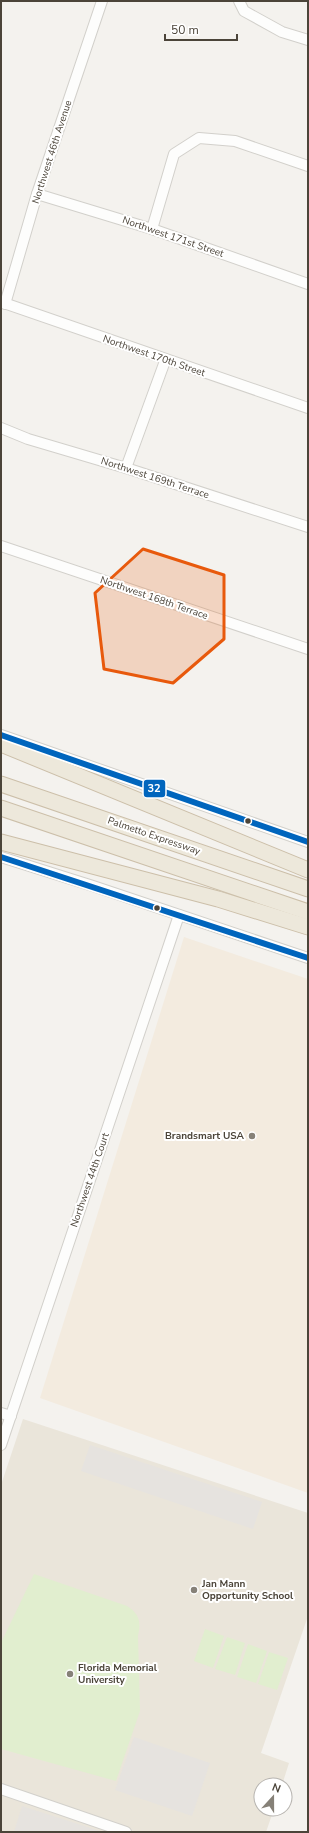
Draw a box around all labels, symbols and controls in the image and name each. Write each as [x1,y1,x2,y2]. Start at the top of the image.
scale bar [165,16,237,42]
text: 50 m [171,22,199,38]
street label: Northwest 46th Avenue [29,98,75,206]
street label: Northwest 171st Street [120,213,226,261]
street label: Northwest 170th Street [101,332,208,380]
street label: Northwest 169th Terrace [99,454,211,502]
street label: Northwest 168th Terrace [98,573,210,623]
line badge: 32 [143,779,166,798]
text: 32 [147,781,161,796]
street label: Palmetto Expressway [106,814,203,859]
unlabelled marker [243,816,253,826]
unlabelled marker [152,903,162,913]
place label: Brandsmart USA [165,1129,245,1143]
street label: Northwest 44th Court [67,1130,113,1229]
marker: Brandsmart USA [247,1131,257,1141]
place label: Jan Mann Opportunity School [201,1577,294,1603]
marker: Jan Mann Opportunity School [189,1585,199,1595]
place label: Florida Memorial University [78,1661,158,1687]
marker: Florida Memorial University [65,1669,75,1679]
north arrow [253,1777,293,1817]
text: N [270,1780,283,1797]

